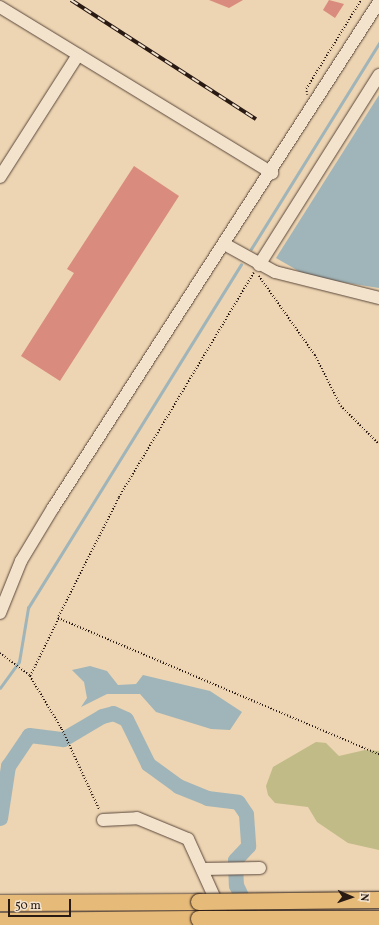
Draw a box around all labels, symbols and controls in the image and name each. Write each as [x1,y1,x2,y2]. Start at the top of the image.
north arrow [331,877,371,917]
scale bar [10,891,73,917]
text: N [356,893,371,902]
text: 50 m [15,898,41,914]

